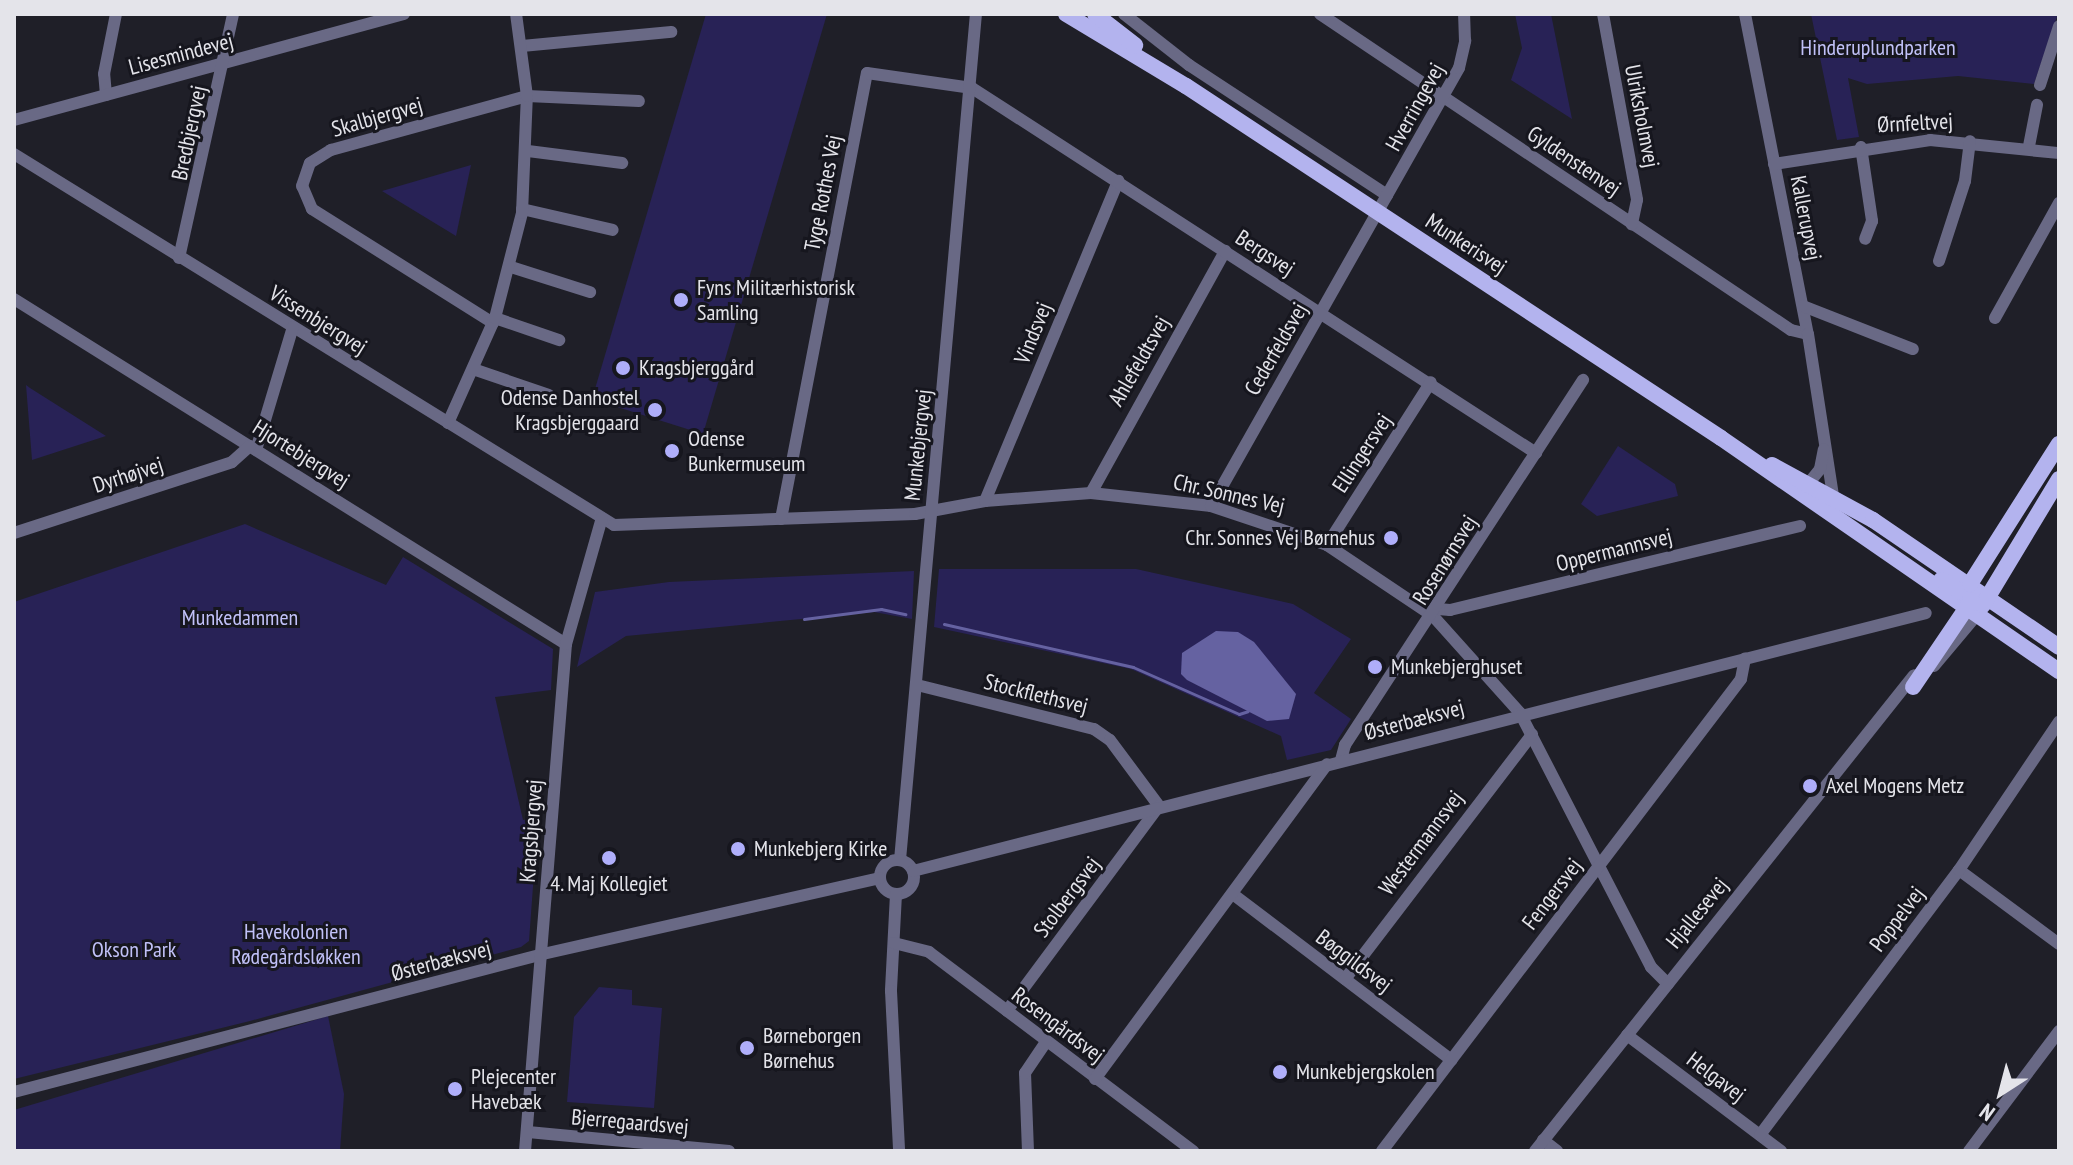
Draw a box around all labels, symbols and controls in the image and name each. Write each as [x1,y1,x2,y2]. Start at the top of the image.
street label: Lisesmindevej [126,27,236,81]
park label: Hinderuplundparken [1800,35,1956,61]
street label: Hverringevej [1380,58,1450,156]
street label: Ulriksholmvej [1619,62,1665,170]
street label: Bredbjergvej [166,83,212,183]
street label: Skalbjergvej [329,91,425,143]
street label: Ørnfeltvej [1876,108,1954,138]
street label: Gyldenstenvej [1522,120,1626,202]
street label: Tyge Rothes Vej [799,132,847,254]
street label: Kallerupvej [1785,173,1827,263]
street label: Munkerisvej [1421,208,1511,280]
street label: Bergsvej [1231,224,1299,282]
place label: Fyns Militærhistorisk Samling [697,274,855,326]
street label: Vissenbjergvej [264,280,372,360]
marker: Fyns Militærhistorisk Samling [672,291,690,309]
street label: Vindsvej [1009,298,1057,368]
street label: Cederfeldsvej [1239,298,1313,400]
street label: Ahlefeldtsvej [1103,311,1175,411]
place label: Kragsbjerggård [639,355,754,381]
marker: Kragsbjerggård [614,359,632,377]
place label: Odense Danhostel Kragsbjerggaard [501,384,639,436]
street label: Munkebjergvej [899,388,937,502]
marker: Odense Danhostel Kragsbjerggaard [646,401,664,419]
street label: Ellingersvej [1327,409,1397,497]
street label: Hjortebjergvej [248,414,354,494]
place label: Odense Bunkermuseum [688,425,805,476]
marker: Odense Bunkermuseum [663,442,681,460]
street label: Dyrhøjvej [90,451,166,499]
street label: Chr. Sonnes Vej [1170,468,1288,520]
street label: Rosenørnsvej [1407,510,1483,610]
street label: Oppermannsvej [1553,523,1675,577]
place label: Chr. Sonnes Vej Børnehus [1183,525,1375,551]
marker: Chr. Sonnes Vej Børnehus [1382,529,1400,547]
park label: Munkedammen [182,605,298,631]
place label: Munkebjerghuset [1391,654,1522,680]
marker: Munkebjerghuset [1366,658,1384,676]
street label: Stockflethsvej [981,668,1091,720]
street label: Østerbæksvej [1361,694,1467,746]
place label: Axel Mogens Metz [1826,773,1964,799]
marker: Axel Mogens Metz [1801,777,1819,795]
street label: Kragsbjergvej [514,779,548,883]
street label: Westermannsvej [1373,786,1469,900]
place label: Munkebjerg Kirke [754,836,887,862]
marker: Munkebjerg Kirke [729,840,747,858]
marker: 4. Maj Kollegiet [600,849,618,867]
street label: Stolbergsvej [1028,852,1106,942]
street label: Fengersvej [1517,853,1587,935]
place label: 4. Maj Kollegiet [550,871,668,897]
street label: Hjallesevej [1661,872,1733,954]
street label: Poppelvej [1864,881,1930,957]
park label: Havekolonien Rødegårdsløkken [231,918,361,970]
street label: Bøggildsvej [1311,924,1397,998]
street label: Østerbæksvej [388,935,494,987]
park label: Okson Park [92,937,176,963]
street label: Rosengårdsvej [1007,982,1109,1068]
place label: Børneborgen Børnehus [763,1022,861,1074]
marker: Børneborgen Børnehus [738,1039,756,1057]
street label: Helgavej [1681,1046,1751,1108]
north arrow [1961,1053,2041,1133]
place label: Munkebjergskolen [1296,1059,1435,1085]
place label: Plejecenter Havebæk [471,1063,556,1114]
marker: Munkebjergskolen [1271,1063,1289,1081]
marker: Plejecenter Havebæk [446,1080,464,1098]
text: N [1974,1098,2000,1127]
street label: Bjerregaardsvej [570,1104,690,1140]

